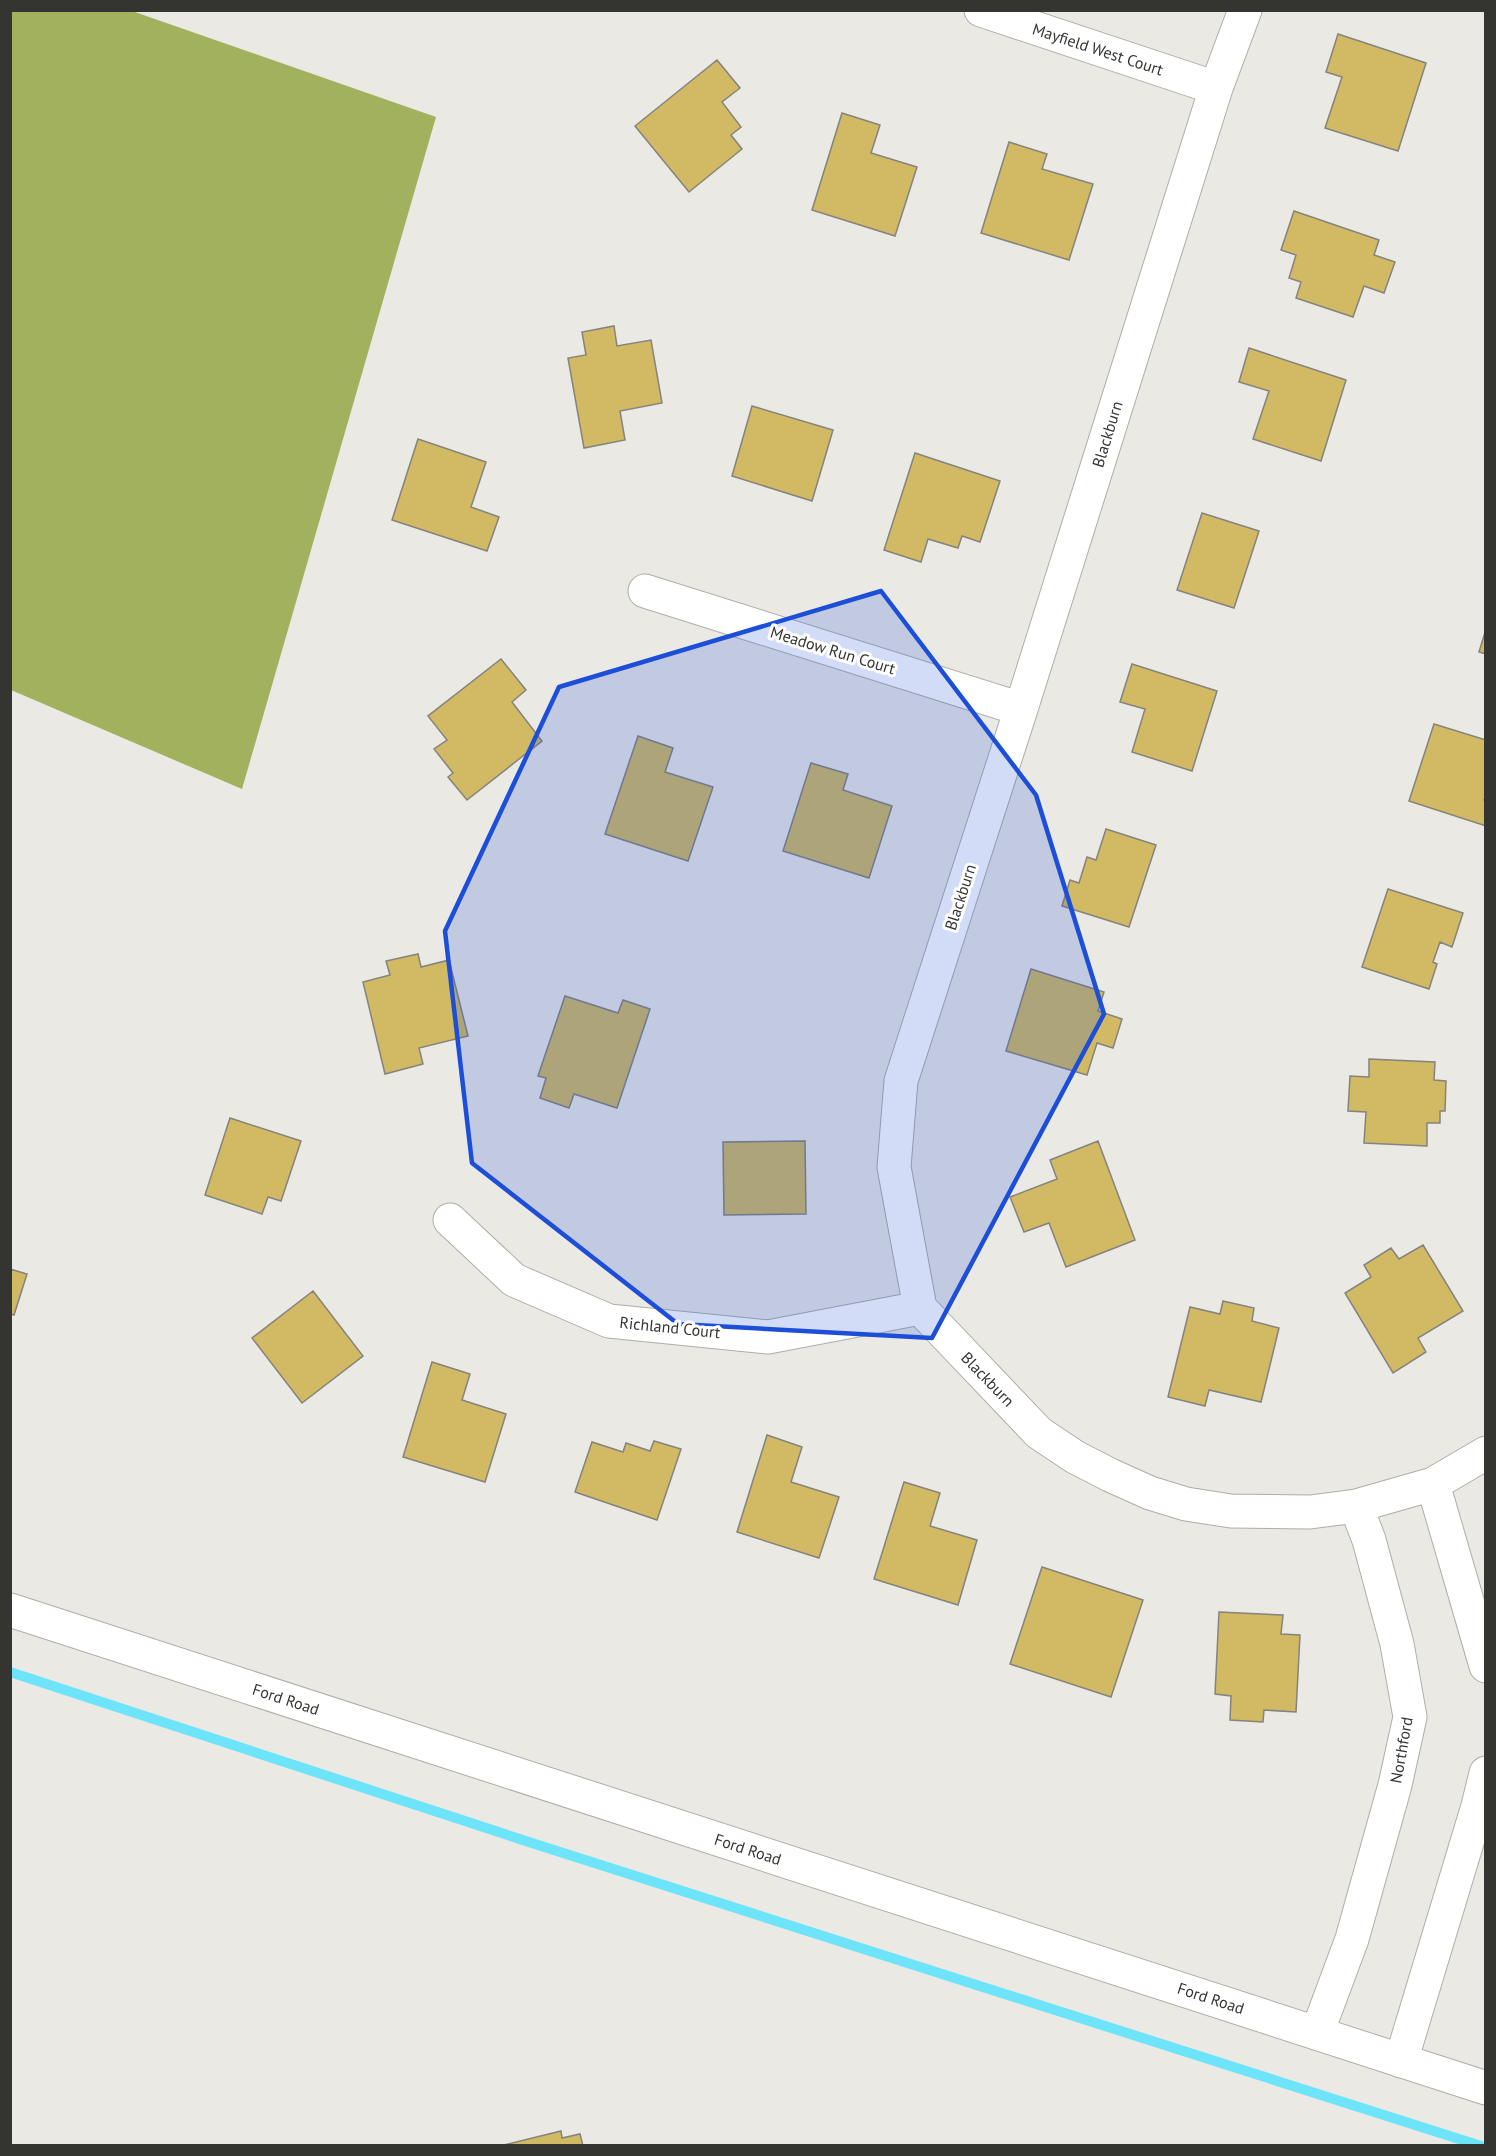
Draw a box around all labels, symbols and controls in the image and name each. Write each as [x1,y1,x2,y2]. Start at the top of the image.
street label: Mayfield West Court [1030,18,1166,80]
street label: Blackburn [1087,398,1127,470]
street label: Meadow Run Court [768,622,898,679]
street label: Blackburn [940,861,980,933]
street label: Richland Court [619,1312,722,1342]
street label: Blackburn [957,1347,1019,1411]
street label: Ford Road [250,1679,322,1719]
street label: Northford [1385,1715,1417,1785]
street label: Ford Road [712,1829,784,1869]
street label: Ford Road [1175,1978,1247,2018]

